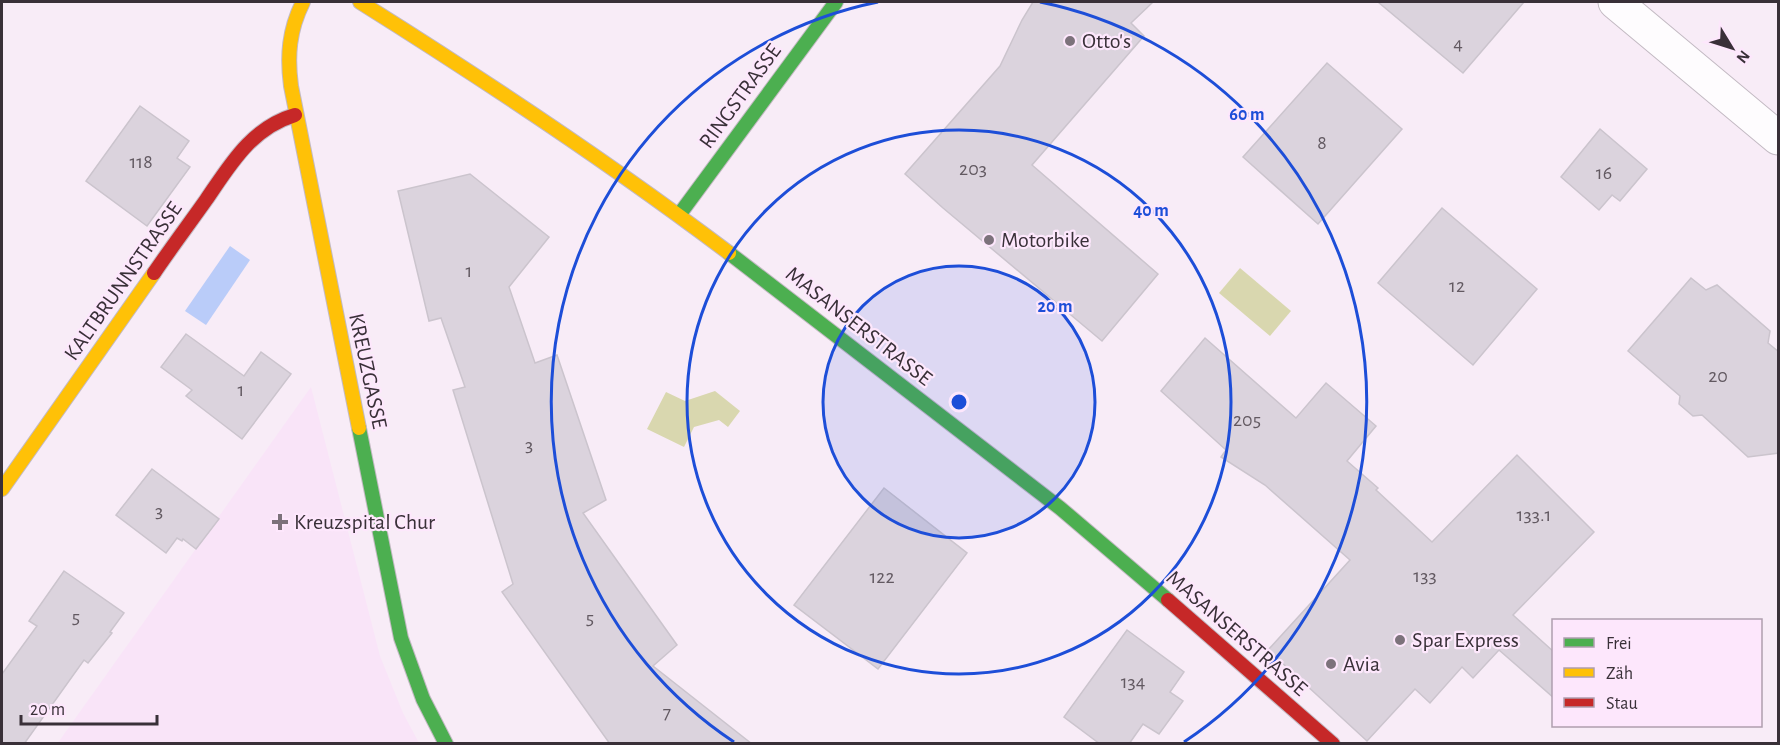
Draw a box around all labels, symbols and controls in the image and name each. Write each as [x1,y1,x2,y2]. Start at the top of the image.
north arrow [1702,18,1762,78]
place label: Otto's [1082,30,1131,52]
marker: Otto's [1063,34,1077,48]
house number: 4 [1453,34,1463,54]
street label: RINGSTRASSE [695,39,785,152]
text: N [1733,47,1753,66]
text: 60 m [1229,106,1265,124]
house number: 8 [1317,133,1327,153]
house number: 118 [129,152,153,172]
house number: 203 [959,159,987,179]
house number: 16 [1596,163,1612,183]
street label: KALTBRUNNSTRASSE [60,197,186,364]
text: 40 m [1133,202,1169,220]
place label: Motorbike [1001,229,1090,251]
marker: Motorbike [982,233,996,247]
house number: 1 [466,261,472,281]
street label: MASANSERSTRASSE [782,262,936,390]
house number: 12 [1449,276,1465,296]
text: 20 m [1037,298,1073,316]
street label: KREUZGASSE [345,311,391,431]
house number: 20 [1708,366,1728,386]
house number: 1 [238,380,244,400]
centre of rings [949,392,969,412]
house number: 205 [1233,410,1261,430]
house number: 3 [525,435,533,455]
house number: 3 [155,501,163,521]
house number: 133.1 [1517,505,1551,525]
place label: Kreuzspital Chur [294,511,435,533]
marker: Kreuzspital Chur [271,513,289,531]
street label: MASANSERSTRASSE [1162,566,1312,700]
house number: 133 [1413,566,1437,586]
house number: 122 [869,567,895,587]
house number: 5 [72,607,80,627]
house number: 5 [586,608,594,628]
legend [1552,619,1762,727]
place label: Spar Express [1412,629,1519,651]
marker: Spar Express [1393,633,1407,647]
text: Frei [1606,635,1632,653]
place label: Avia [1343,653,1380,675]
marker: Avia [1324,657,1338,671]
text: Zäh [1606,665,1633,683]
house number: 134 [1121,672,1145,692]
scale bar [21,688,158,726]
text: Stau [1606,695,1638,713]
text: 20 m [30,701,65,719]
house number: 7 [663,703,671,723]

